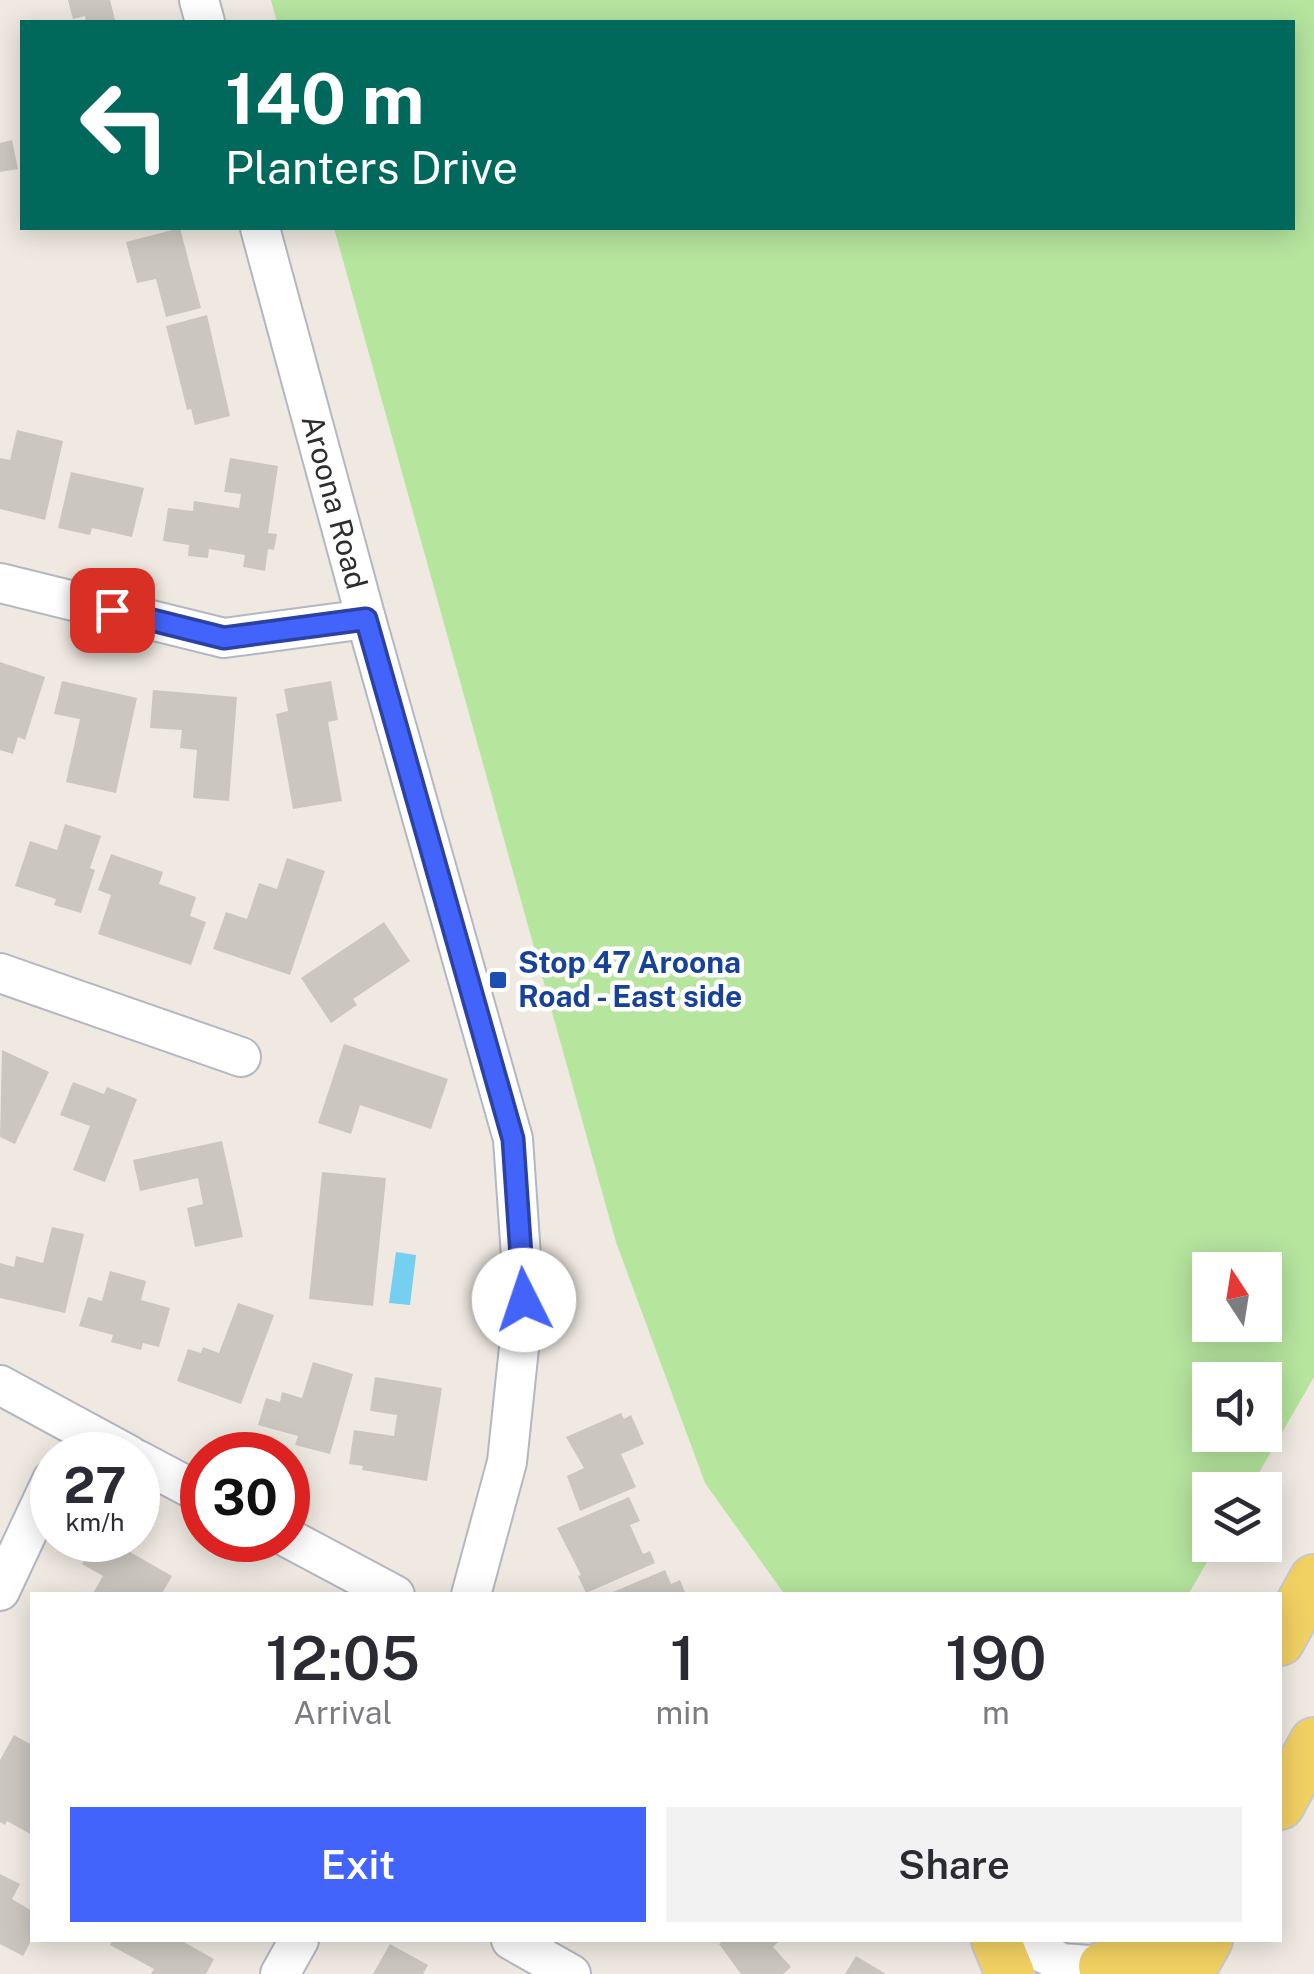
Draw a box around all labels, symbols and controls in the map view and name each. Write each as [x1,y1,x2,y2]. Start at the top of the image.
text: 140 m [225,57,424,140]
icon: left [60,60,190,190]
text: Planters Drive [225,141,518,194]
street label: Aroona Road [294,411,376,593]
pin [70,568,155,653]
icon: arrive [85,583,140,638]
place label: Stop 47 Aroona Road - East side [518,944,742,1014]
marker: Stop 47 Aroona Road - East side [487,969,509,991]
position arrow [472,1248,576,1352]
north arrow [1192,1252,1282,1342]
map controls [1192,1252,1282,1562]
button: sound [1192,1362,1282,1452]
speed limit sign: 30 [180,1432,310,1562]
text: 27 [63,1455,127,1514]
button: layers [1192,1472,1282,1562]
text: km/h [66,1507,124,1537]
text: 12:05 [266,1623,420,1694]
text: 1 [670,1623,695,1694]
text: 190 [945,1623,1046,1694]
text: Arrival [293,1694,392,1731]
text: min [655,1694,710,1731]
text: m [982,1694,1010,1731]
button: Exit [70,1807,646,1922]
button: Share [666,1807,1242,1922]

